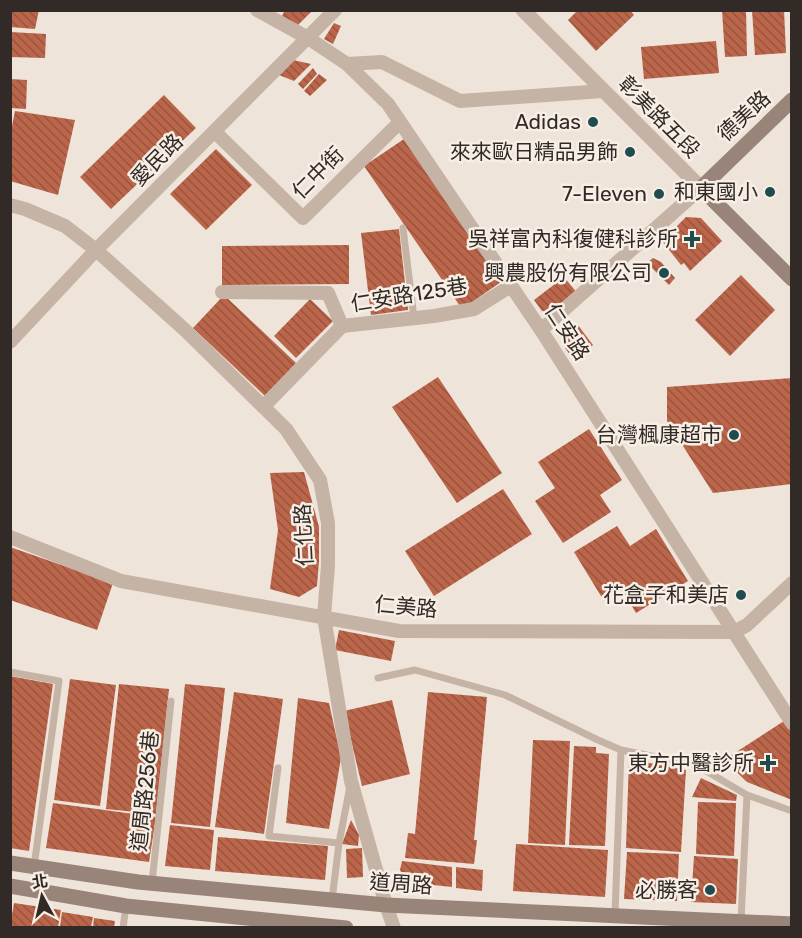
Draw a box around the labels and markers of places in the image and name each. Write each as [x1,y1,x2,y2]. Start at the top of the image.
place label: Adidas [515,109,581,134]
marker: Adidas [586,115,600,129]
place label: 來來歐日精品男飾 [450,139,618,164]
marker: 來來歐日精品男飾 [623,145,637,159]
place label: 和東國小 [674,179,758,204]
place label: 7-Eleven [562,181,647,206]
marker: 和東國小 [763,185,777,199]
marker: 7-Eleven [652,187,666,201]
place label: 吳祥富內科復健科診所 [468,226,678,251]
marker: 吳祥富內科復健科診所 [683,230,701,248]
place label: 興農股份有限公司 [484,260,652,285]
marker: 興農股份有限公司 [657,266,671,280]
place label: 台灣楓康超市 [596,422,722,447]
marker: 台灣楓康超市 [727,428,741,442]
place label: 花盒子和美店 [603,582,729,607]
marker: 花盒子和美店 [734,588,748,602]
place label: 東方中醫診所 [628,750,754,775]
marker: 東方中醫診所 [759,754,777,772]
place label: 必勝客 [635,877,698,902]
marker: 必勝客 [703,883,717,897]

